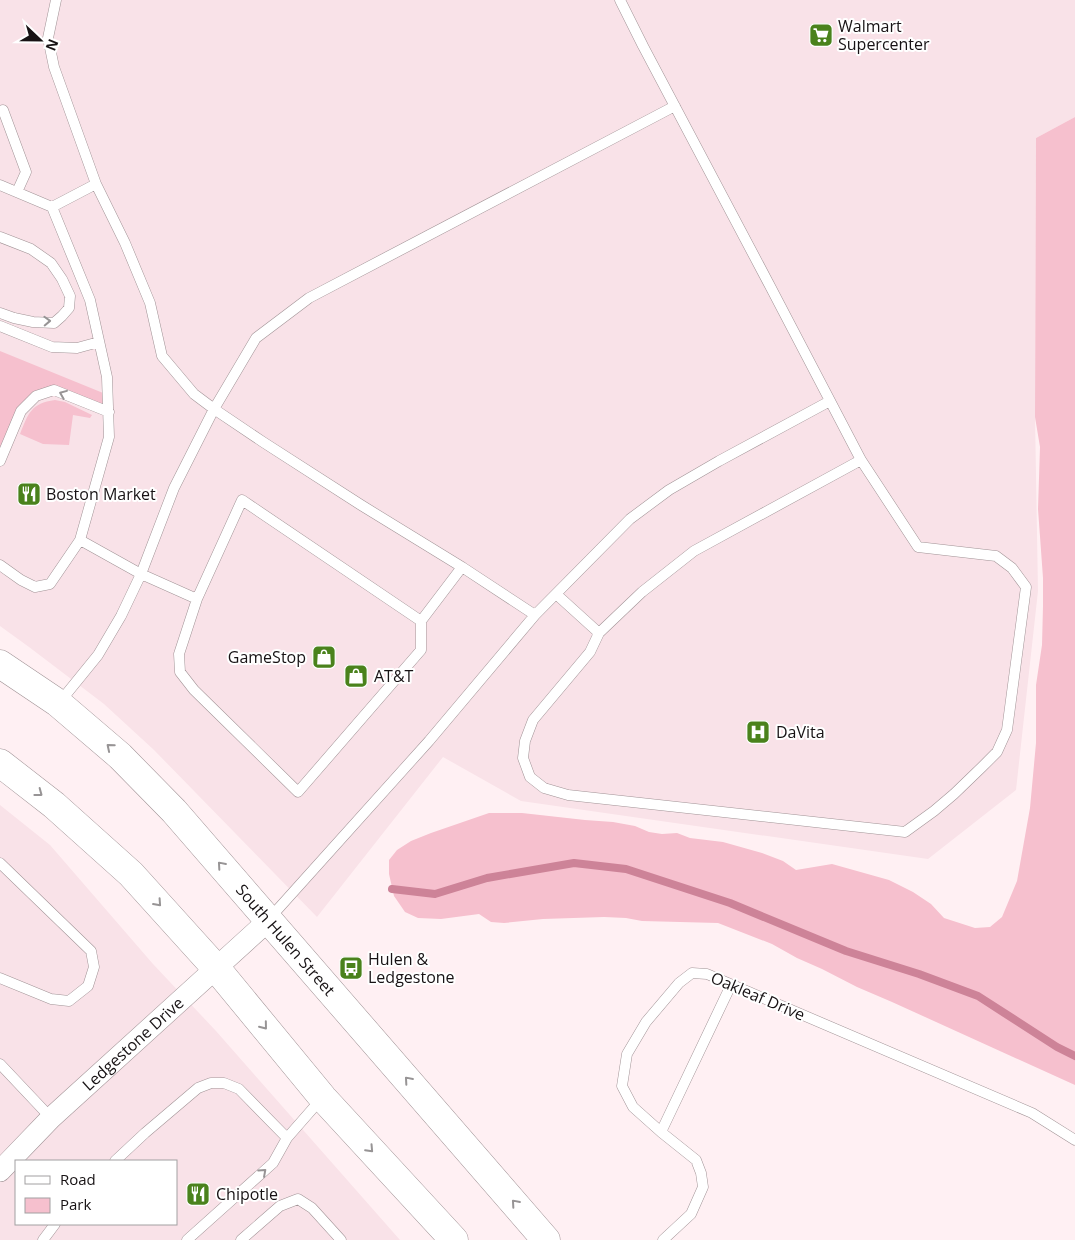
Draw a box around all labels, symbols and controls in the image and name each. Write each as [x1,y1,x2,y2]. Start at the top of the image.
north arrow [15,15,65,65]
place label: Walmart Supercenter [838,15,930,55]
supermarket icon: Walmart Supercenter [808,22,834,48]
text: N [42,36,63,54]
one-way arrow [44,316,52,327]
one-way arrow [59,390,68,400]
restaurant icon: Boston Market [16,481,42,507]
place label: Boston Market [46,483,156,505]
shop icon: GameStop [311,644,337,670]
place label: GameStop [228,646,306,668]
shop icon: AT&T [343,663,369,689]
place label: AT&T [374,665,414,687]
hospital icon: DaVita [745,719,771,745]
place label: DaVita [776,721,825,743]
one-way arrow [106,744,115,753]
one-way arrow [33,787,42,795]
one-way arrow [219,862,227,871]
street label: South Hulen Street [231,879,340,1001]
one-way arrow [152,898,161,907]
place label: Hulen & Ledgestone [368,948,455,988]
bus stop icon: Hulen & Ledgestone [338,955,364,981]
street label: Oakleaf Drive [708,966,809,1026]
street label: Ledgestone Drive [77,992,188,1096]
one-way arrow [258,1020,266,1029]
one-way arrow [406,1077,414,1086]
one-way arrow [364,1143,373,1152]
legend [15,1160,178,1225]
text: Road [60,1169,96,1189]
one-way arrow [257,1169,266,1178]
restaurant icon: Chipotle [185,1181,211,1207]
place label: Chipotle [216,1183,278,1205]
text: Park [60,1194,91,1214]
one-way arrow [512,1200,520,1209]

